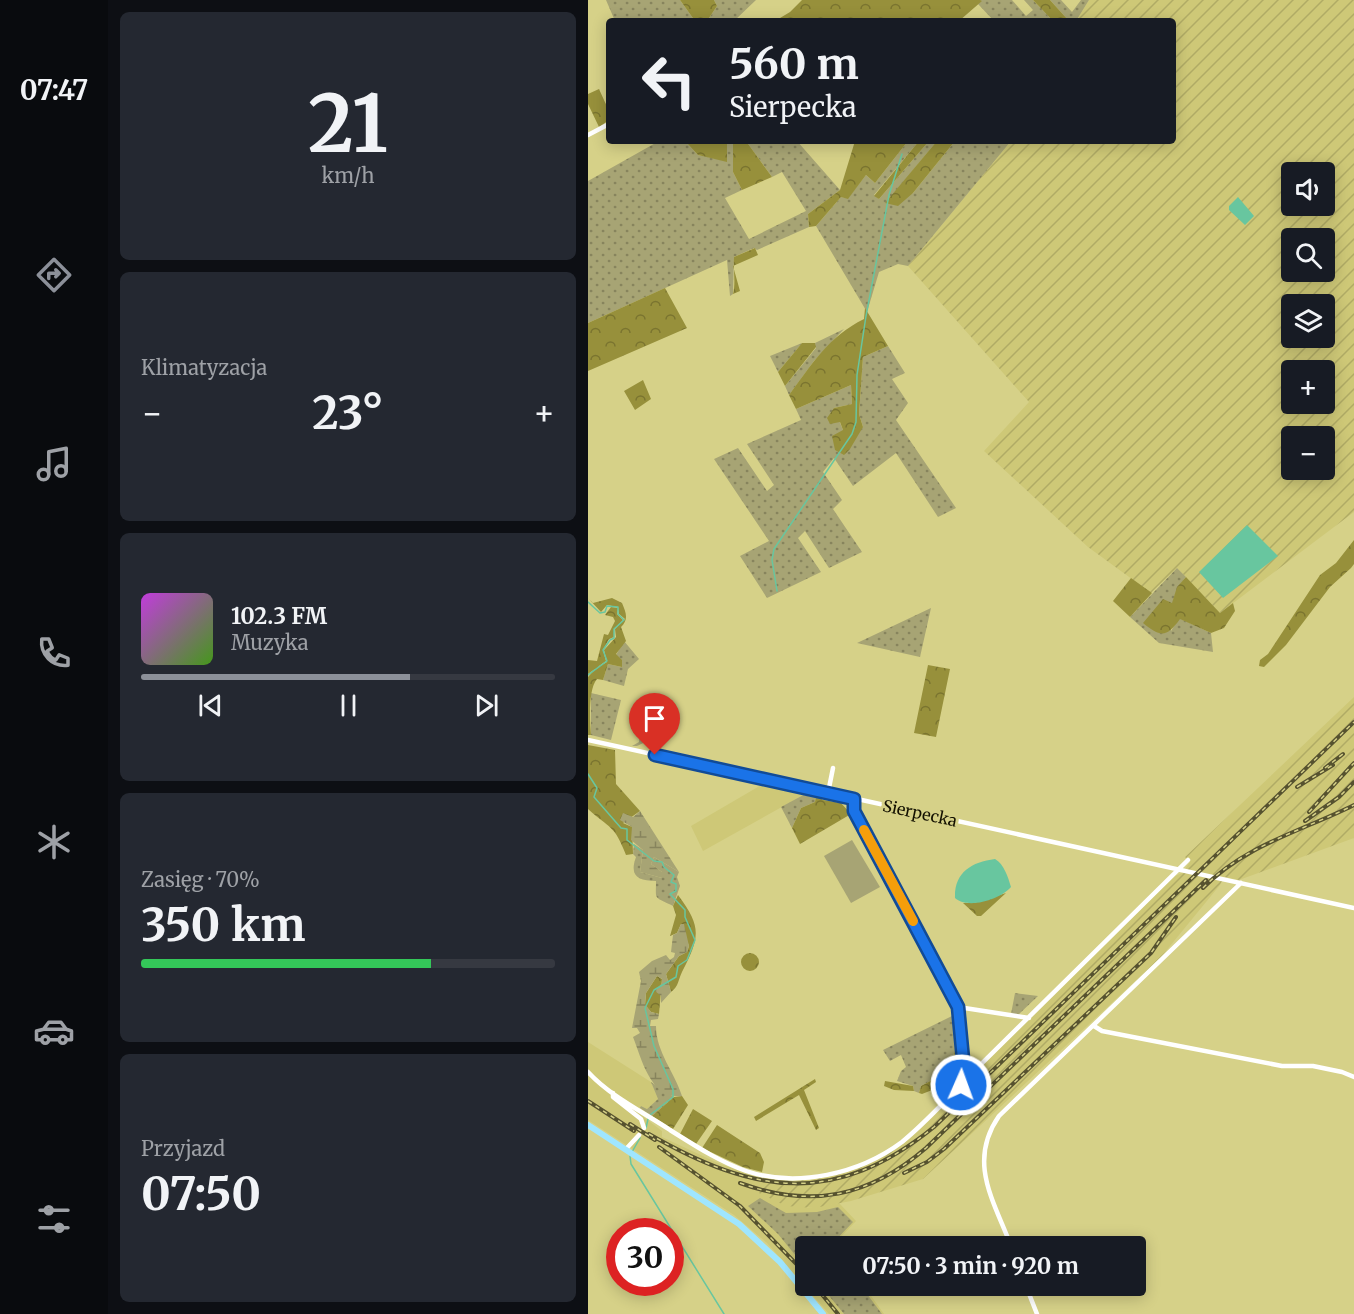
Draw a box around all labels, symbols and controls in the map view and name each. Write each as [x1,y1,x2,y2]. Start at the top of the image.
text: 560 m [729,38,859,90]
icon: left [630,42,708,120]
text: 07:47 [20,73,88,107]
text: 21 [308,75,388,173]
text: Sierpecka [729,90,856,124]
map controls [1281,162,1335,480]
button: sound [1281,162,1335,216]
text: km/h [322,163,374,188]
button: search [1281,228,1335,282]
icon: directions [33,254,75,296]
button: layers [1281,294,1335,348]
text: Klimatyzacja [141,355,267,380]
button: + [1281,360,1335,414]
text: 23° [312,385,384,441]
text: − [141,393,163,434]
text: + [533,393,555,434]
button: − [1281,426,1335,480]
icon: music [33,443,75,485]
text: 102.3 FM [231,602,327,630]
text: Muzyka [231,630,308,655]
icon: phone [33,632,75,674]
icon: previous [194,689,227,722]
icon: pause [332,689,365,722]
icon: next [470,689,503,722]
pin [629,693,680,755]
icon: arrive [638,702,671,735]
street label: Sierpecka [881,795,959,831]
icon: climate [33,821,75,863]
text: Zasięg · 70% [141,867,260,892]
text: 350 km [141,897,305,953]
icon: car [33,1010,75,1052]
position arrow [929,1053,993,1117]
text: Przyjazd [141,1136,225,1161]
text: 07:50 [141,1166,261,1222]
icon: filters [33,1198,75,1240]
speed limit sign: 30 [606,1218,684,1296]
text: 07:50 · 3 min · 920 m [862,1252,1079,1280]

